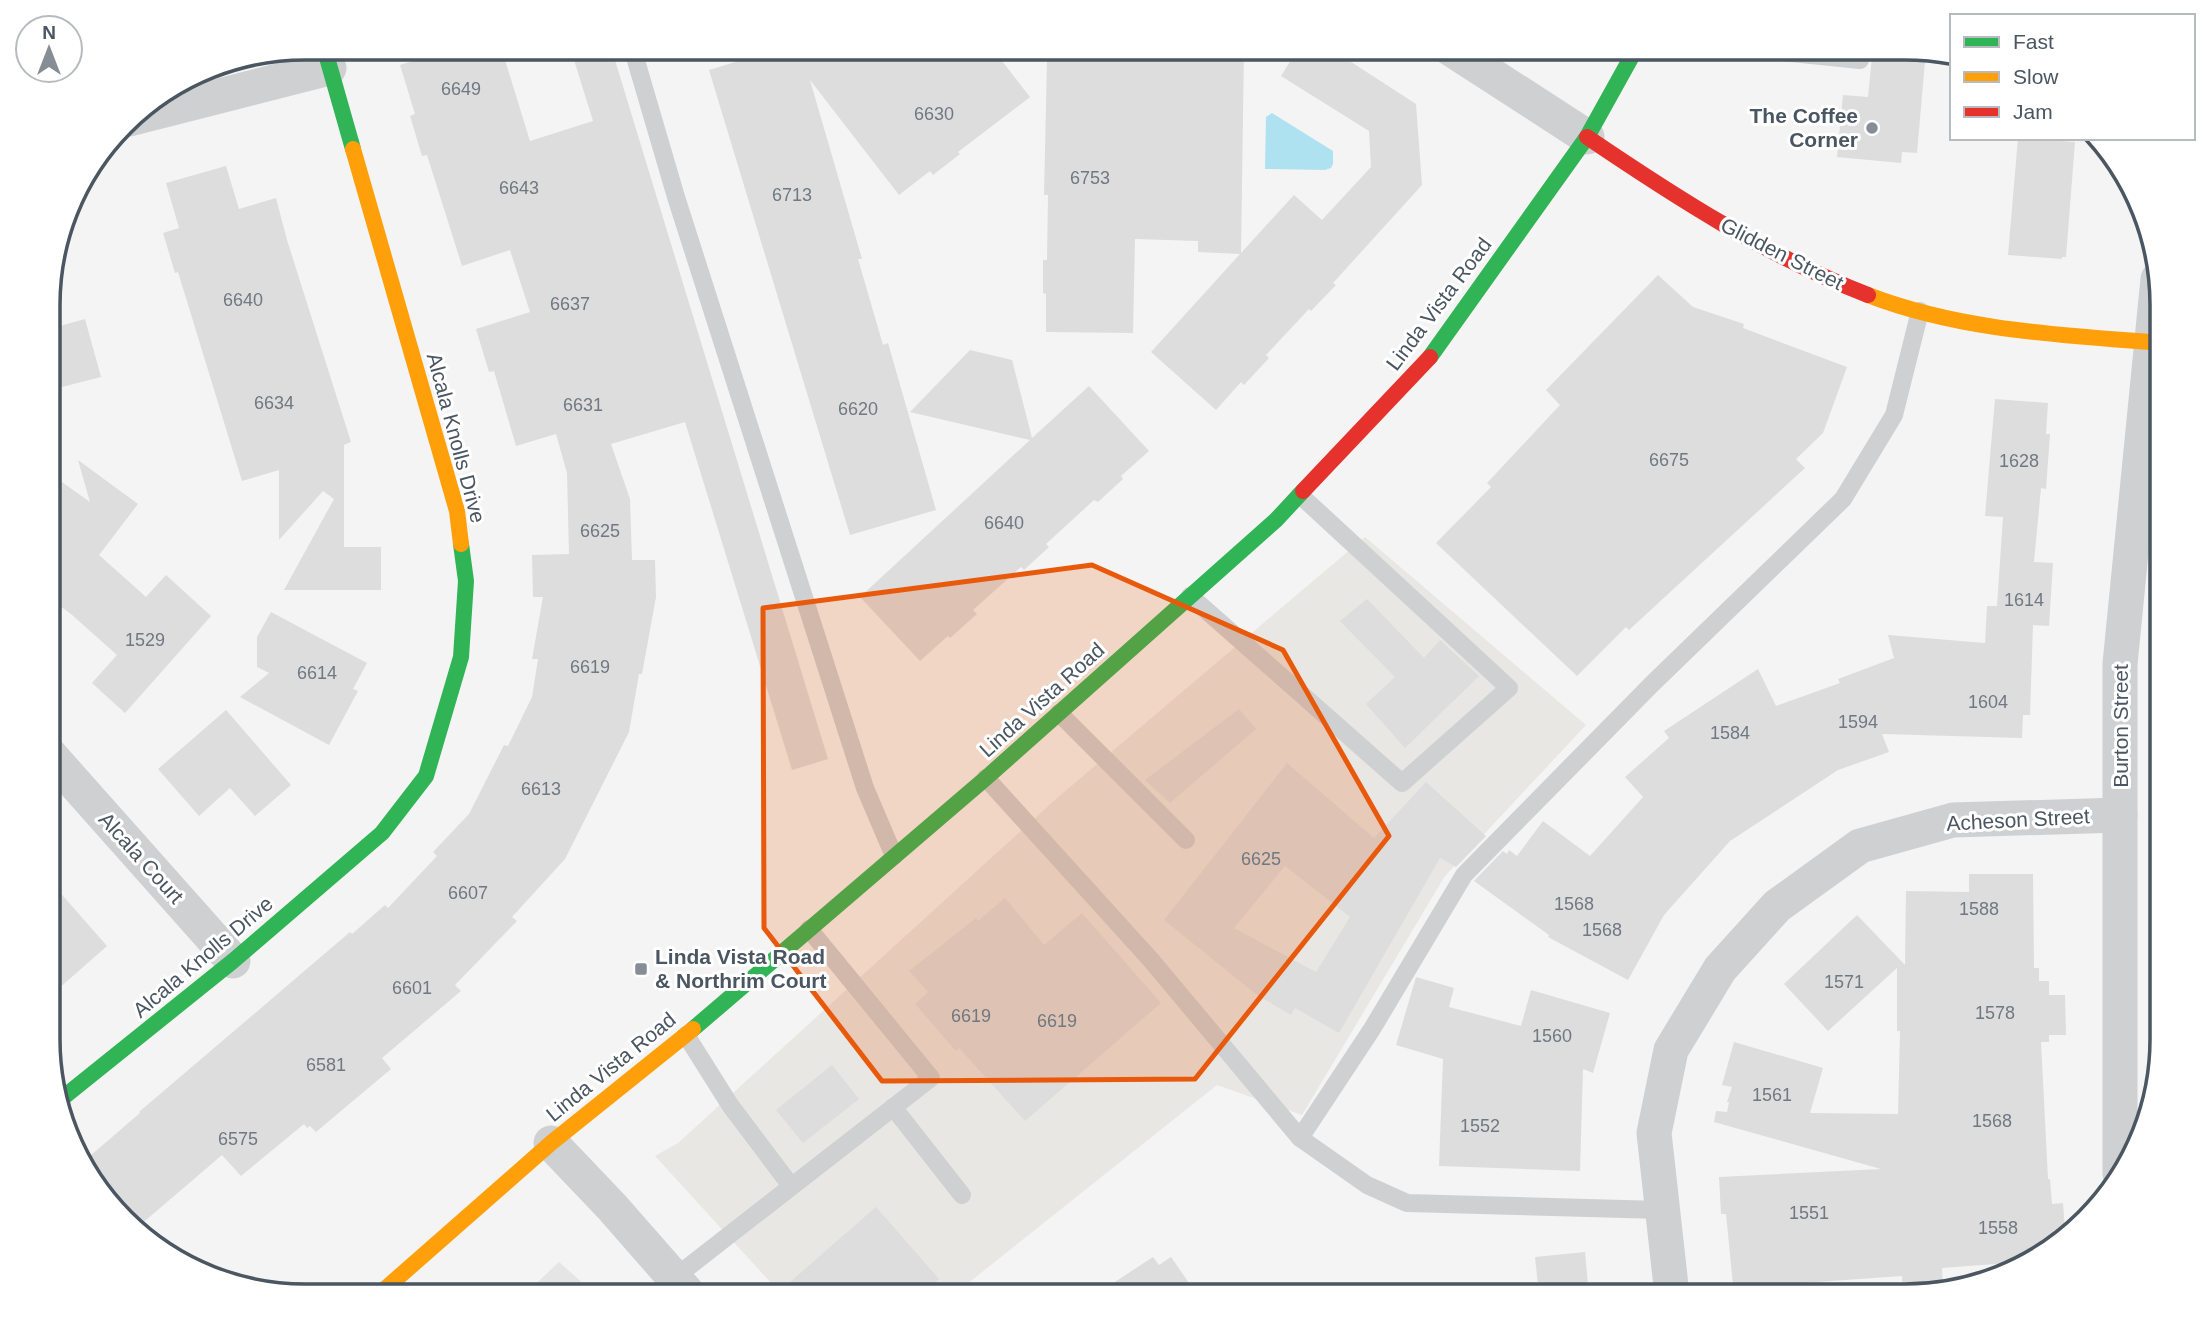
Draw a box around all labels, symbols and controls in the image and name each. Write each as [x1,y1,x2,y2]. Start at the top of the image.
north arrow [14,14,84,84]
legend [1950,14,2195,140]
text: N [42,22,56,43]
text: Fast [2013,30,2054,53]
text: Slow [2013,65,2059,88]
house number: 6649 [441,79,481,99]
text: Jam [2013,100,2053,123]
house number: 6630 [914,104,954,124]
place label: The Coffee Corner [1749,104,1858,151]
marker: The Coffee Corner [1864,120,1880,136]
house number: 6753 [1070,168,1110,188]
house number: 6643 [499,178,539,198]
house number: 6713 [772,185,812,205]
street label: Glidden Street [1717,213,1847,294]
street label: Linda Vista Road [1381,233,1496,374]
house number: 6640 [223,290,263,310]
house number: 6637 [550,294,590,314]
street label: Alcala Knolls Drive [423,350,490,525]
house number: 6634 [254,393,294,413]
house number: 6631 [563,395,603,415]
house number: 6620 [838,399,878,419]
house number: 6675 [1649,450,1689,470]
house number: 1628 [1999,451,2039,471]
house number: 6640 [984,513,1024,533]
house number: 6625 [580,521,620,541]
house number: 1614 [2004,590,2044,610]
house number: 1529 [125,630,165,650]
street label: Linda Vista Road [975,638,1109,762]
house number: 6619 [570,657,610,677]
house number: 6614 [297,663,337,683]
street label: Burton Street [2109,664,2132,788]
house number: 1604 [1968,692,2008,712]
house number: 1594 [1838,712,1878,732]
house number: 1584 [1710,723,1750,743]
house number: 6613 [521,779,561,799]
street label: Acheson Street [1946,804,2090,835]
street label: Alcala Court [95,807,188,908]
house number: 6625 [1241,849,1281,869]
house number: 6607 [448,883,488,903]
street label: Alcala Knolls Drive [128,892,277,1022]
house number: 1568 [1554,894,1594,914]
house number: 1588 [1959,899,1999,919]
house number: 1568 [1582,920,1622,940]
place label: Linda Vista Road & Northrim Court [655,945,827,992]
marker: Linda Vista Road & Northrim Court [633,961,649,977]
house number: 1571 [1824,972,1864,992]
house number: 6601 [392,978,432,998]
house number: 1578 [1975,1003,2015,1023]
house number: 6619 [951,1006,991,1026]
street label: Linda Vista Road [541,1007,680,1126]
house number: 6619 [1037,1011,1077,1031]
house number: 1560 [1532,1026,1572,1046]
house number: 6581 [306,1055,346,1075]
house number: 1561 [1752,1085,1792,1105]
house number: 1568 [1972,1111,2012,1131]
house number: 1552 [1460,1116,1500,1136]
house number: 6575 [218,1129,258,1149]
house number: 1551 [1789,1203,1829,1223]
house number: 1558 [1978,1218,2018,1238]

